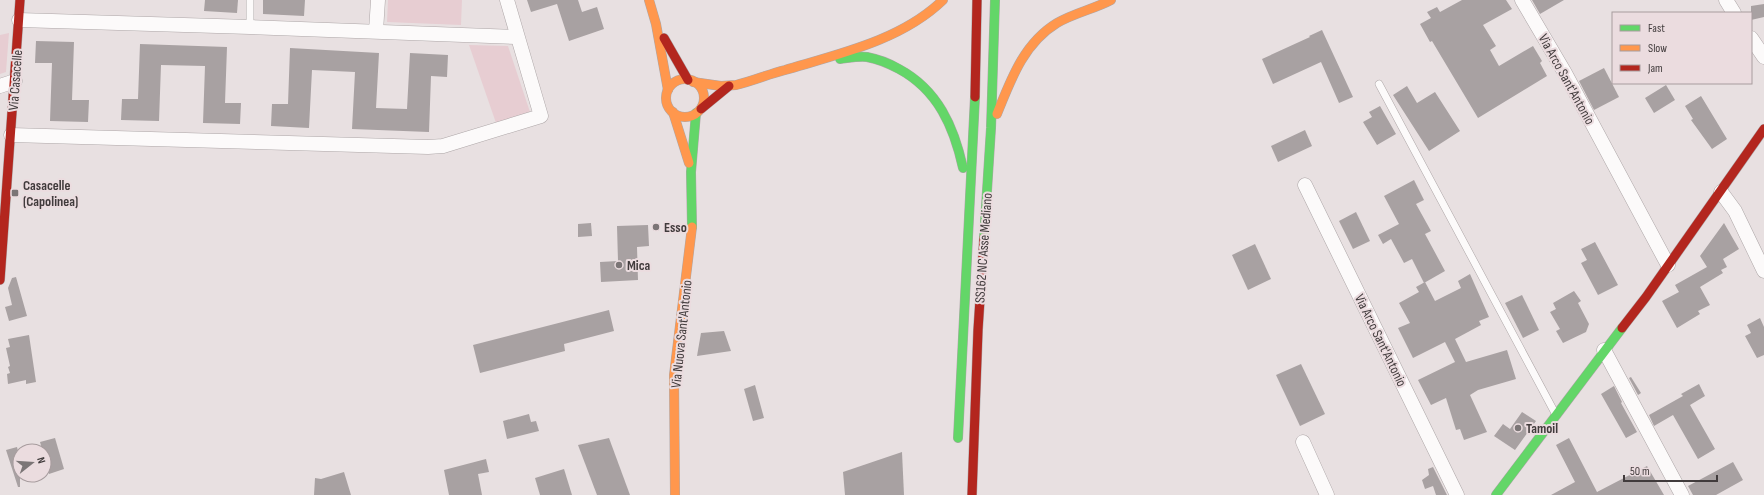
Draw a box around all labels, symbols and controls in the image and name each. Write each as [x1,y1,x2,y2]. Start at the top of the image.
legend [1612,12,1752,84]
text: Fast [1648,21,1665,36]
street label: Via Arco Sant'Antonio [1535,31,1599,128]
text: Slow [1648,41,1667,56]
street label: Via Casacelle [5,49,26,111]
text: Jam [1647,61,1663,76]
place label: Casacelle (Capolinea) [23,177,78,210]
marker: Casacelle (Capolinea) [10,188,20,198]
street label: SS162 NC Asse Mediano [971,192,996,304]
place label: Esso [664,219,687,236]
marker: Esso [651,222,661,232]
place label: Mica [627,257,650,274]
marker: Mica [614,260,624,270]
street label: Via Nuova Sant'Antonio [667,279,696,389]
street label: Via Arco Sant'Antonio [1351,291,1410,389]
place label: Tamoil [1526,420,1558,437]
marker: Tamoil [1513,423,1523,433]
north arrow [12,443,52,483]
text: N [34,456,48,465]
scale bar [1624,457,1717,483]
text: 50 m [1630,464,1650,479]

